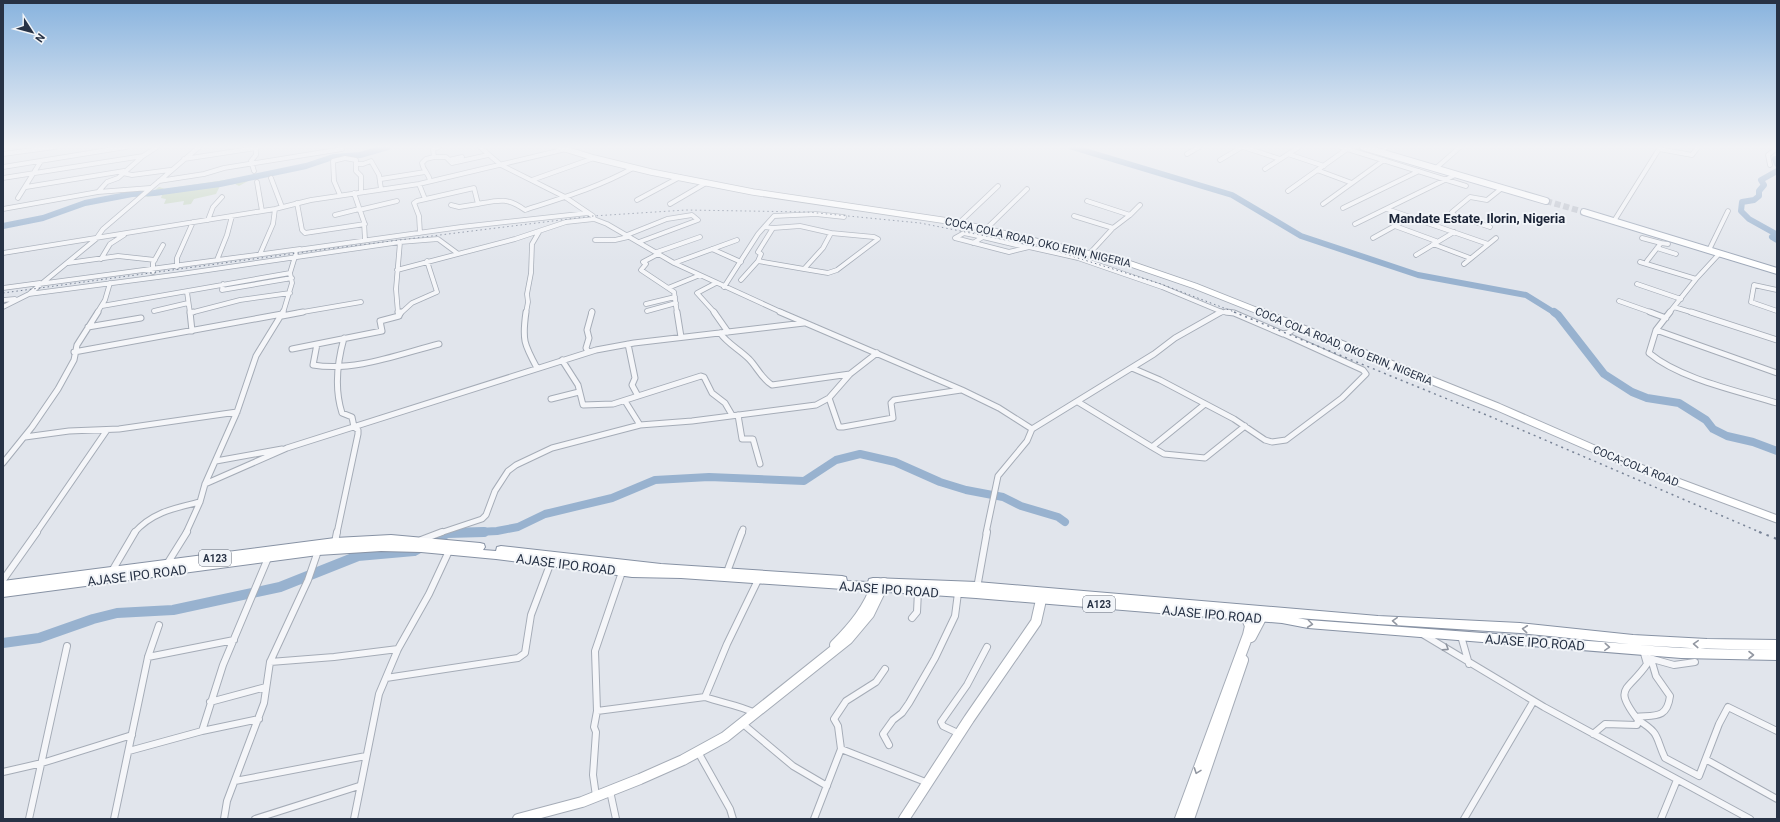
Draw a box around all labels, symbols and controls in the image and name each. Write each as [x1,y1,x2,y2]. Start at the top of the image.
north arrow [12,12,52,52]
text: N [32,31,47,45]
district label: Mandate Estate, Ilorin, Nigeria [1389,211,1565,226]
street label: COCA COLA ROAD, OKO ERIN, NIGERIA [944,215,1133,270]
street label: COCA COLA ROAD, OKO ERIN, NIGERIA [1253,305,1435,388]
street label: COCA-COLA ROAD [1591,443,1681,490]
road number: A123 [199,550,231,566]
street label: AJASE IPO ROAD [515,551,617,578]
street label: AJASE IPO ROAD [86,562,188,589]
street label: AJASE IPO ROAD [839,579,939,600]
road number: A123 [1083,596,1115,612]
street label: AJASE IPO ROAD [1161,603,1262,626]
one-way arrow [1392,617,1398,625]
one-way arrow [1307,619,1313,628]
one-way arrow [1522,625,1528,634]
street label: AJASE IPO ROAD [1485,632,1585,653]
one-way arrow [1693,639,1699,648]
one-way arrow [1604,643,1610,652]
one-way arrow [1442,644,1449,651]
one-way arrow [1748,651,1754,659]
one-way arrow [1193,767,1202,774]

